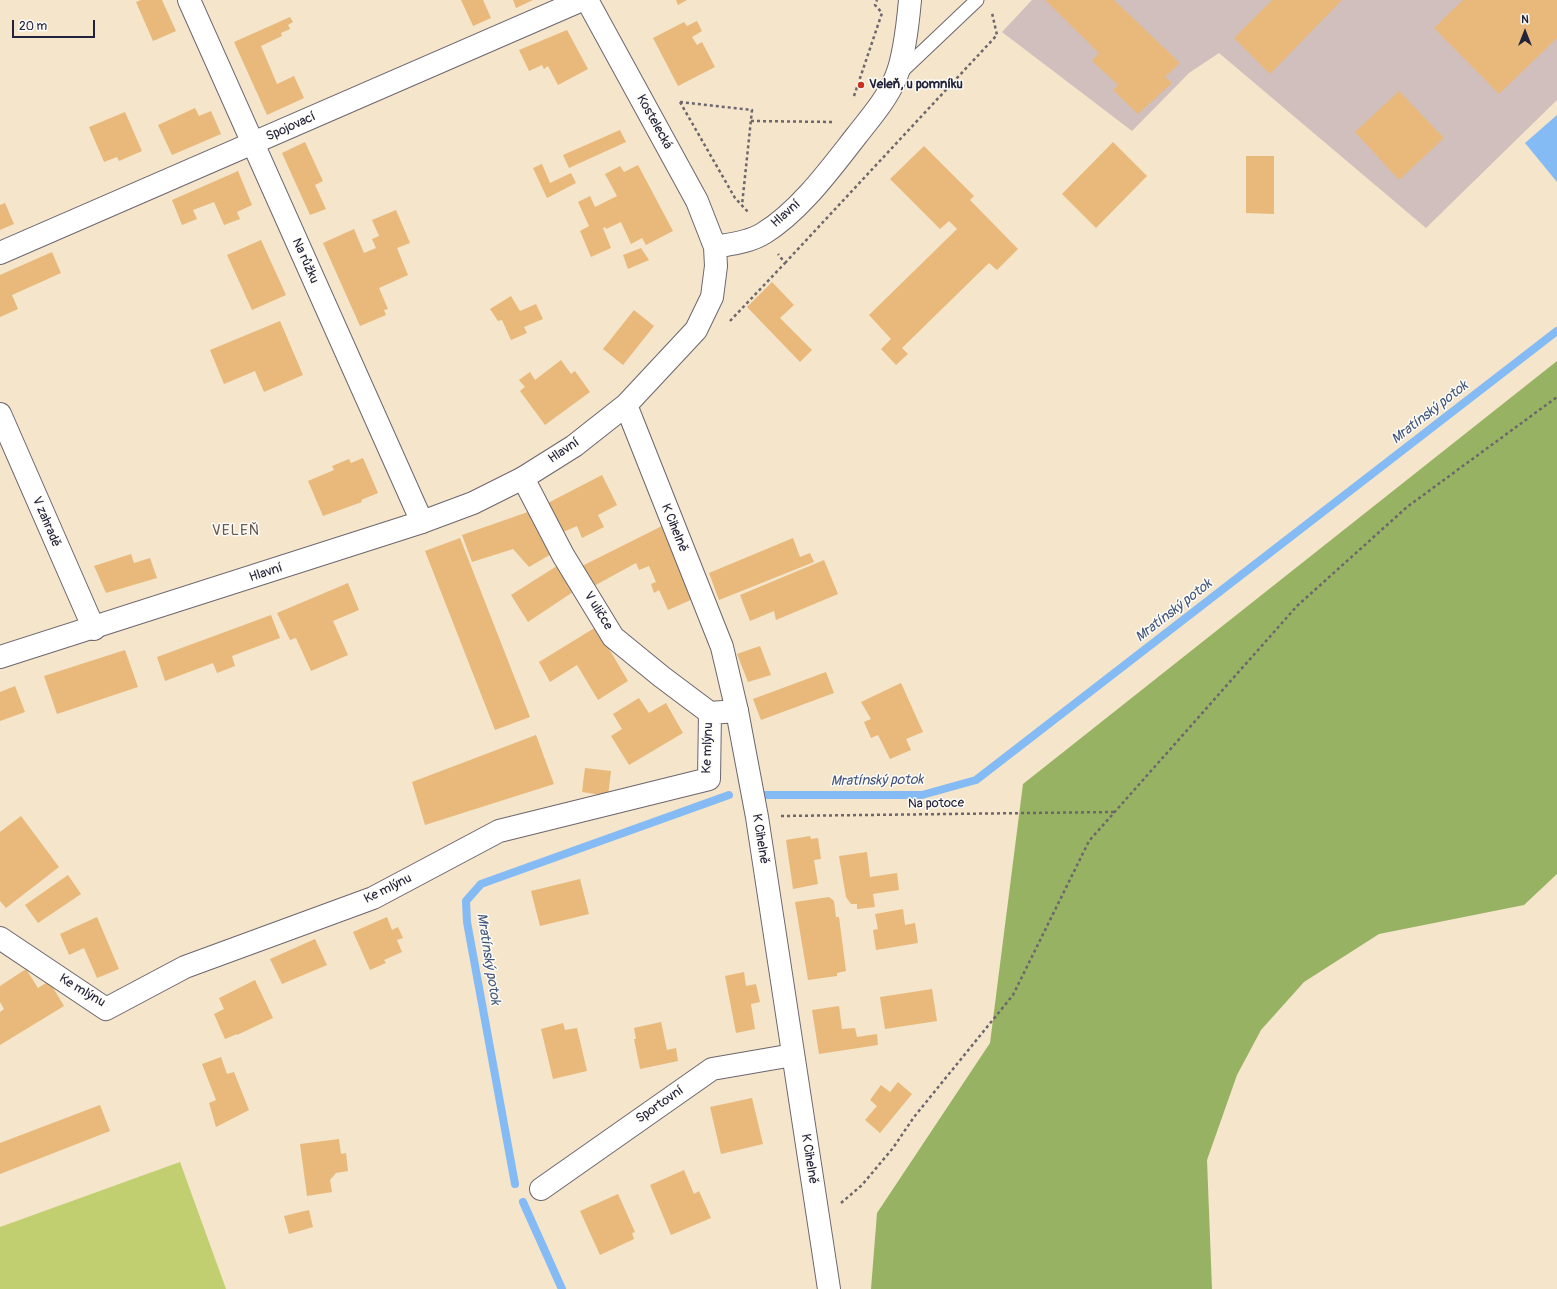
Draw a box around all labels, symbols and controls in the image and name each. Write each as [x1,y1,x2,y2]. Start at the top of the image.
scale bar [14,12,97,38]
north arrow [1505,12,1545,52]
text: N [1521,13,1529,26]
text: 20 m [19,19,47,34]
place label: Veleň, u pomníku [869,77,963,93]
marker: Veleň, u pomníku [856,80,866,90]
street label: Kostelecká [633,92,675,152]
street label: Spojovací [264,109,318,145]
street label: Hlavní [768,197,804,231]
street label: Na růžku [288,236,322,286]
water label: Mratínský potok [1388,378,1472,448]
street label: Hlavní [545,435,583,467]
street label: V zahradě [28,494,64,550]
street label: K Cihelně [657,501,691,555]
district label: VELEŇ [212,522,260,540]
street label: Hlavní [247,560,285,586]
water label: Mratínský potok [1132,576,1216,646]
street label: V uličce [580,589,616,633]
street label: Ke mlýnu [699,722,717,774]
water label: Mratínský potok [831,772,923,790]
street label: Na potoce [908,796,964,812]
street label: K Cihelně [748,813,772,865]
street label: Ke mlýnu [362,871,414,907]
water label: Mratínský potok [472,912,504,1006]
street label: Ke mlýnu [56,971,108,1011]
street label: Sportovní [633,1083,687,1127]
street label: K Cihelně [797,1133,821,1185]

